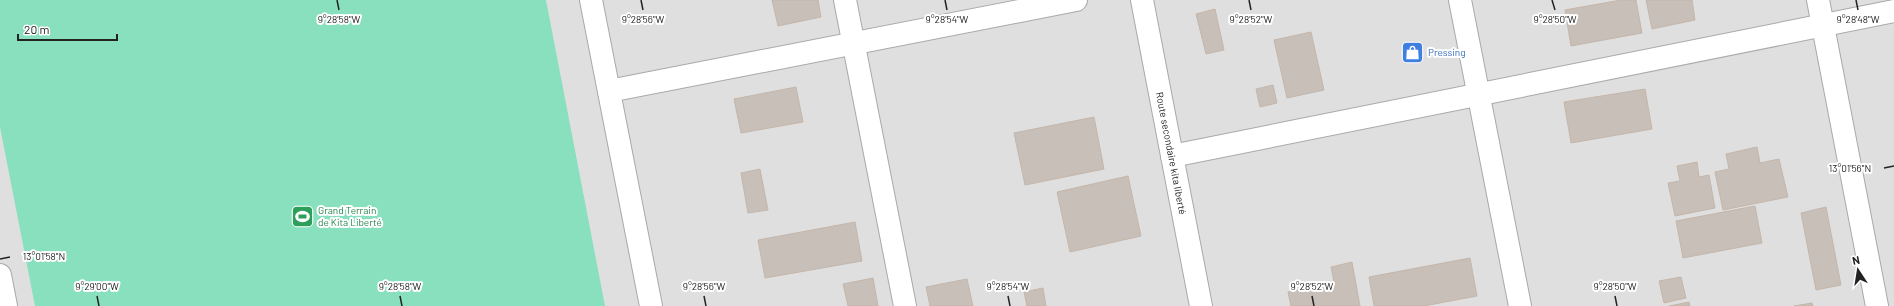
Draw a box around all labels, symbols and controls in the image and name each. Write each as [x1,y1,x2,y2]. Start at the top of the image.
text: 9°28'58"W [318,13,361,25]
text: 9°28'56"W [622,13,665,25]
text: 9°28'54"W [926,13,969,25]
text: 9°28'52"W [1230,13,1273,25]
text: 9°28'50"W [1533,13,1577,25]
text: 9°28'48"W [1837,13,1880,25]
scale bar [18,16,117,42]
text: 20 m [24,22,50,36]
shop icon: Pressing [1400,39,1426,65]
place label: Pressing [1428,46,1466,58]
street label: Route secondaire kita liberté [1154,91,1189,215]
text: 13°01'56"N [1829,162,1871,174]
sports icon: Grand Terrain de Kita Liberté [289,203,315,229]
place label: Grand Terrain de Kita Liberté [318,204,382,228]
text: 13°01'58"N [23,250,65,262]
north arrow [1838,250,1878,290]
text: N [1851,253,1861,267]
text: 9°29'00"W [75,280,119,292]
text: 9°28'58"W [379,280,422,292]
text: 9°28'56"W [683,280,726,292]
text: 9°28'54"W [987,280,1030,292]
text: 9°28'52"W [1291,280,1334,292]
text: 9°28'50"W [1593,280,1637,292]

